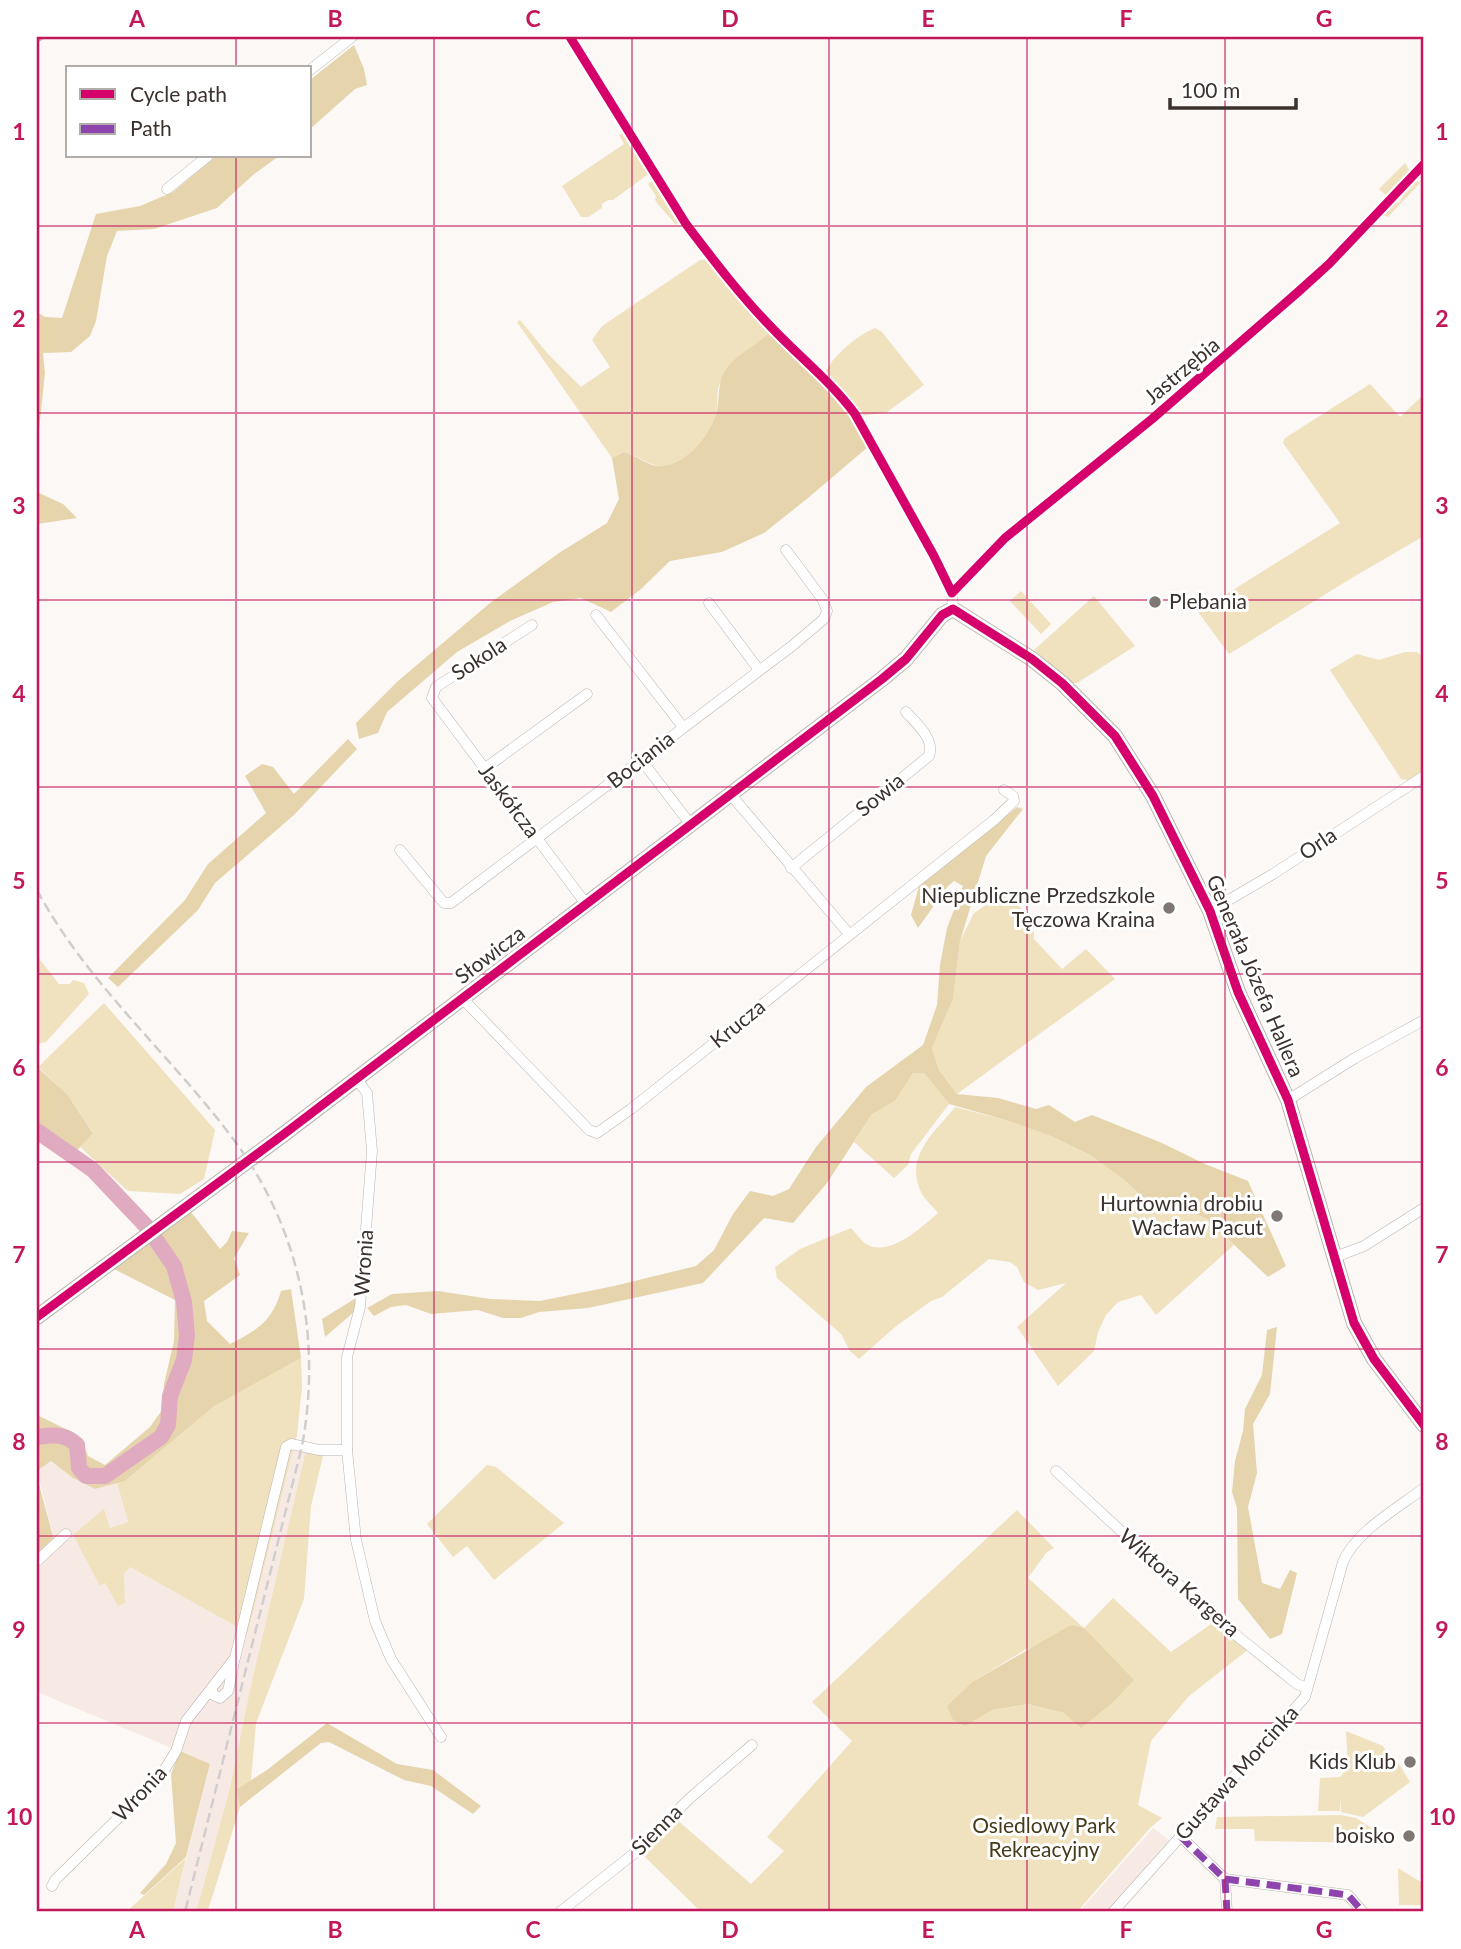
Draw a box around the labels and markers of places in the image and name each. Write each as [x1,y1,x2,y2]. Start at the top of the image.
place label: Plebania [1169,588,1247,613]
marker: Plebania [1147,594,1163,610]
place label: Niepubliczne Przedszkole Tęczowa Kraina [921,882,1155,931]
marker: Niepubliczne Przedszkole Tęczowa Kraina [1161,900,1177,916]
place label: Hurtownia drobiu Wacław Pacut [1100,1190,1263,1239]
marker: Hurtownia drobiu Wacław Pacut [1269,1208,1285,1224]
place label: Kids Klub [1308,1748,1396,1773]
marker: Kids Klub [1402,1754,1418,1770]
place label: boisko [1335,1822,1395,1847]
marker: boisko [1401,1828,1417,1844]

